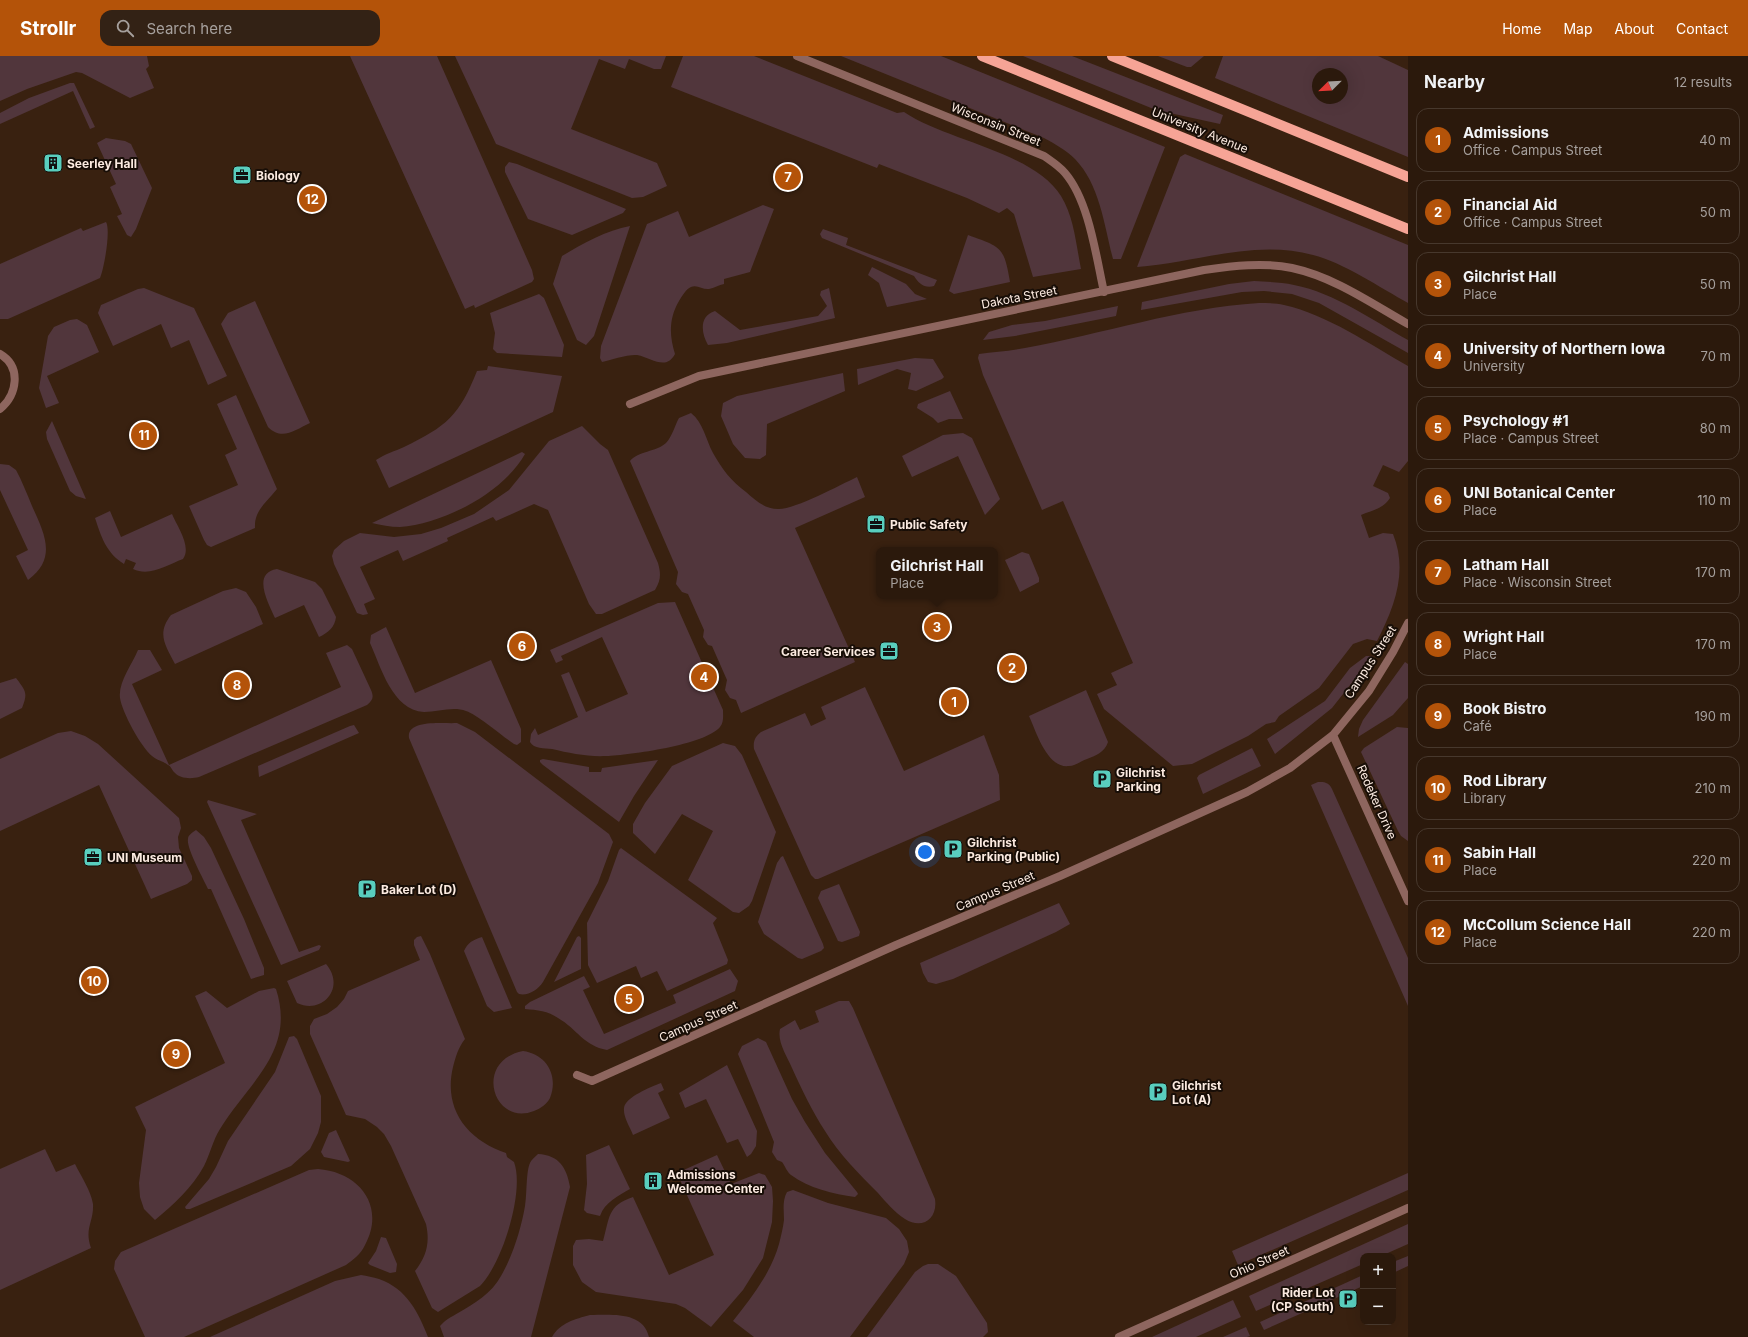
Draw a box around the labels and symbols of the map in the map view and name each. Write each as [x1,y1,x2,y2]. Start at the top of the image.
north arrow [1312,68,1348,104]
street label: Wisconsin Street [949,99,1043,149]
street label: University Avenue [1150,104,1250,156]
building icon: Seerley Hall [42,152,64,174]
place label: Seerley Hall [67,156,137,171]
pin: 7 [775,162,801,192]
office icon: Biology [231,164,253,186]
place label: Biology [256,168,301,183]
pin: 12 [299,184,325,214]
street label: Dakota Street [980,282,1058,312]
pin: 11 [131,420,157,450]
office icon: Public Safety [865,513,887,535]
place label: Public Safety [890,517,968,532]
pin: 3 [924,612,950,642]
street label: Campus Street [1341,623,1399,701]
pin: 6 [509,631,535,661]
office icon: Career Services [878,640,900,662]
place label: Career Services [781,644,875,659]
pin: 2 [999,653,1025,683]
pin: 4 [691,662,717,692]
pin: 8 [224,670,250,700]
pin: 1 [941,687,967,717]
street label: Redeker Drive [1354,762,1400,842]
place label: Gilchrist Parking [1116,765,1166,794]
parking icon: Gilchrist Parking [1091,768,1113,790]
place label: Gilchrist Parking (Public) [967,835,1060,864]
parking icon: Gilchrist Parking (Public) [942,838,964,860]
your location [915,842,935,862]
office icon: UNI Museum [82,846,104,868]
place label: UNI Museum [107,850,182,865]
street label: Campus Street [953,868,1037,914]
parking icon: Baker Lot (D) [356,878,378,900]
place label: Baker Lot (D) [381,882,457,897]
pin: 10 [81,966,107,996]
pin: 5 [616,984,642,1014]
street label: Campus Street [657,997,739,1045]
pin: 9 [163,1039,189,1069]
place label: Gilchrist Lot (A) [1172,1078,1222,1107]
parking icon: Gilchrist Lot (A) [1147,1081,1169,1103]
place label: Admissions Welcome Center [667,1167,765,1196]
building icon: Admissions Welcome Center [642,1170,664,1192]
street label: Ohio Street [1227,1242,1291,1282]
place label: Rider Lot (CP South) [1271,1285,1335,1314]
parking icon: Rider Lot (CP South) [1337,1288,1359,1310]

